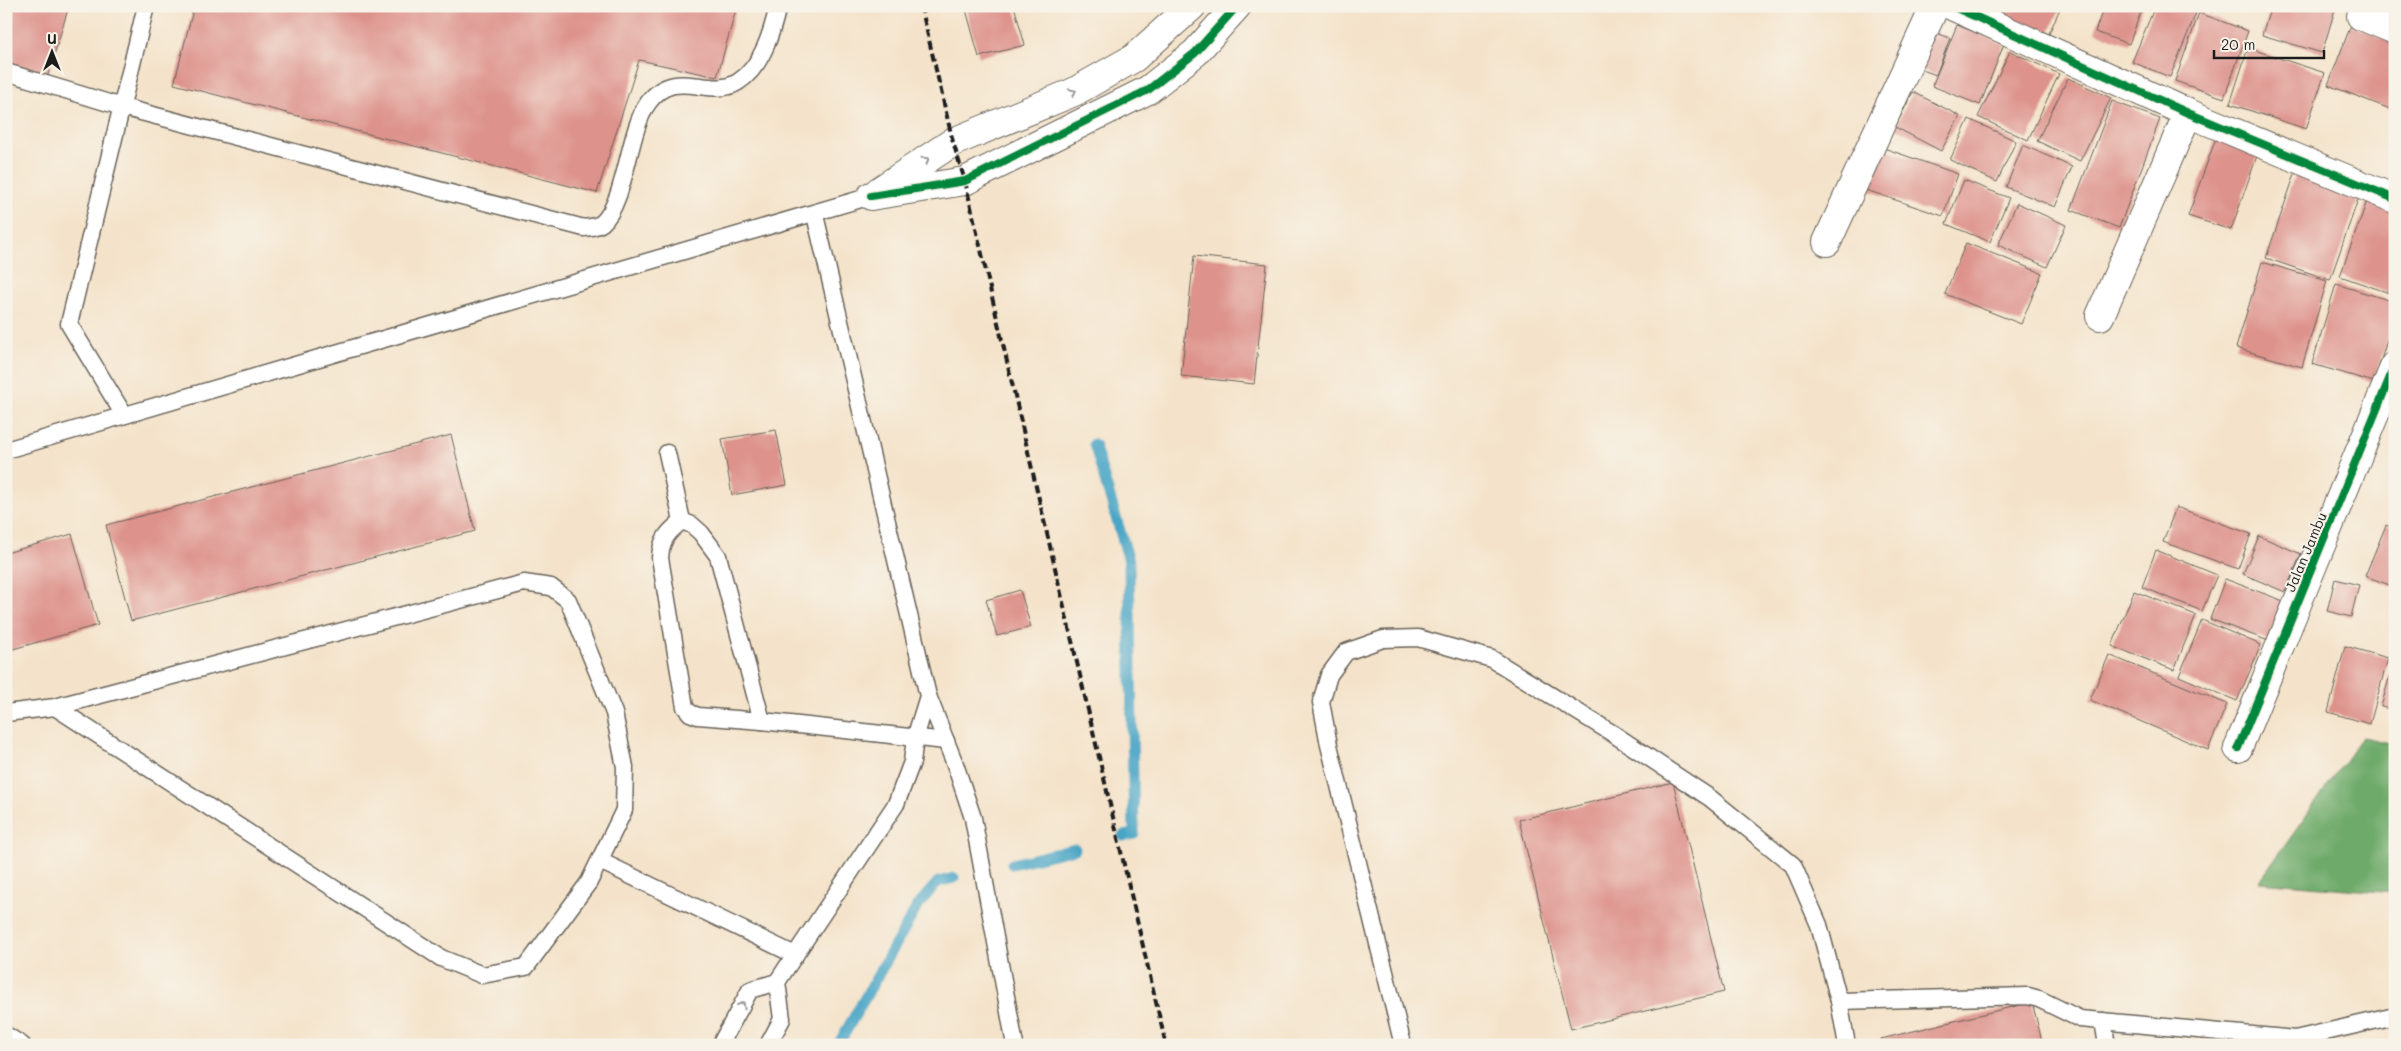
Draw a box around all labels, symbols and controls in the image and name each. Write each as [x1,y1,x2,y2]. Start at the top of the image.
north arrow [28,28,78,78]
scale bar [2214,28,2324,60]
text: U [47,29,57,48]
text: 20 m [2221,34,2255,54]
one-way arrow [1068,87,1077,98]
one-way arrow [920,157,930,166]
street label: Jalan Jambu [2280,509,2331,595]
one-way arrow [735,1001,745,1010]

